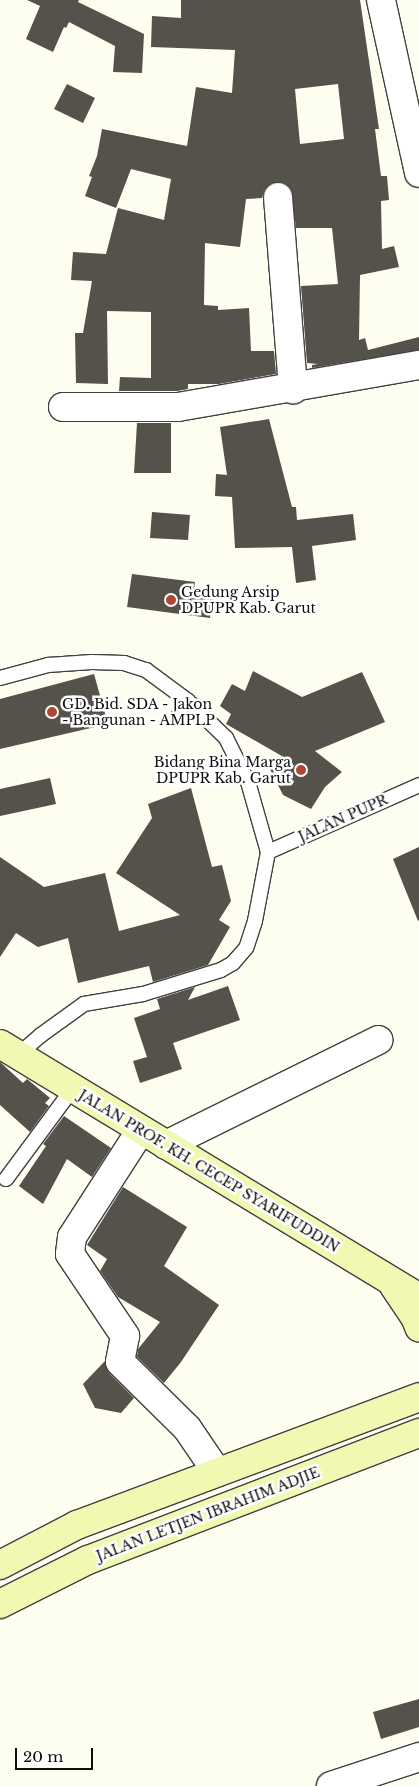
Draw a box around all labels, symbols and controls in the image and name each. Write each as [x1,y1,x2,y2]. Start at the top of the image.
place label: Gedung Arsip DPUPR Kab. Garut [181,584,316,616]
marker: Gedung Arsip DPUPR Kab. Garut [165,594,177,606]
place label: GD. Bid. SDA - Jakon - Bangunan - AMPLP [62,696,215,729]
marker: GD. Bid. SDA - Jakon - Bangunan - AMPLP [46,706,58,718]
place label: Bidang Bina Marga DPUPR Kab. Garut [153,754,291,786]
marker: Bidang Bina Marga DPUPR Kab. Garut [295,764,307,776]
street label: JALAN PUPR [296,791,390,845]
street label: JALAN PROF. KH. CECEP SYARIFUDDIN [75,1086,343,1256]
street label: JALAN LETJEN IBRAHIM ADJIE [94,1463,322,1565]
scale bar [18,1738,95,1770]
text: 20 m [23,1747,63,1766]

